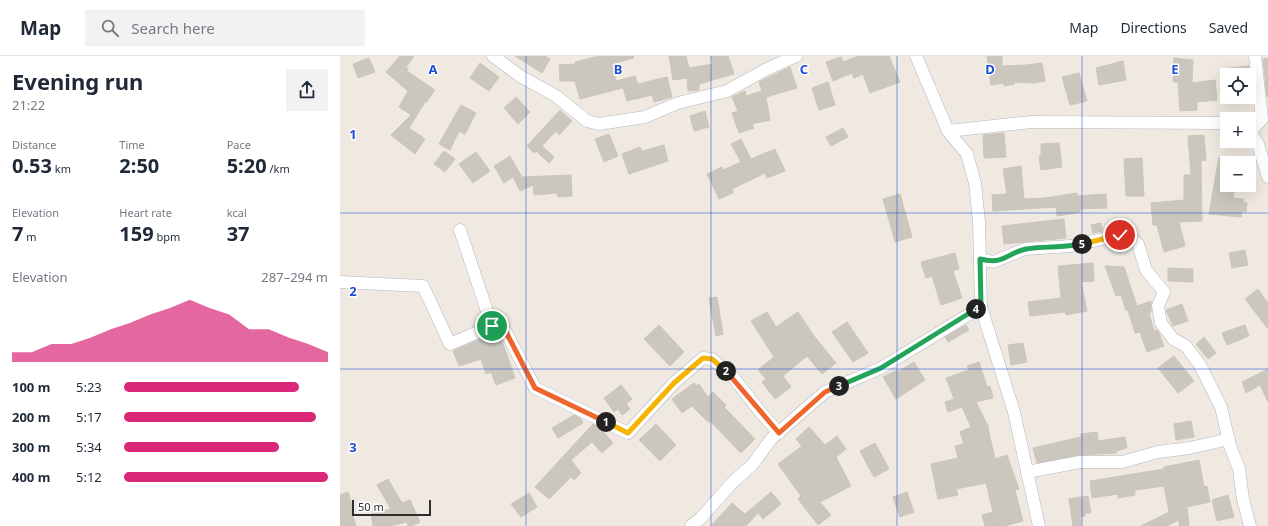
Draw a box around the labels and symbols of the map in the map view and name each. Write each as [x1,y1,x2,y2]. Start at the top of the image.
text: A [429,60,438,78]
text: B [614,60,622,78]
text: C [800,60,808,78]
text: D [985,60,995,78]
text: E [1171,60,1179,78]
text: 1 [349,125,357,143]
pin [1103,218,1137,252]
pin: 5 [1072,234,1092,254]
text: 2 [349,282,357,300]
pin: 4 [966,299,986,319]
pin [475,309,509,343]
pin: 2 [716,361,736,381]
pin: 3 [829,376,849,396]
pin: 1 [596,412,616,432]
text: 3 [349,438,357,456]
scale bar [352,498,431,517]

